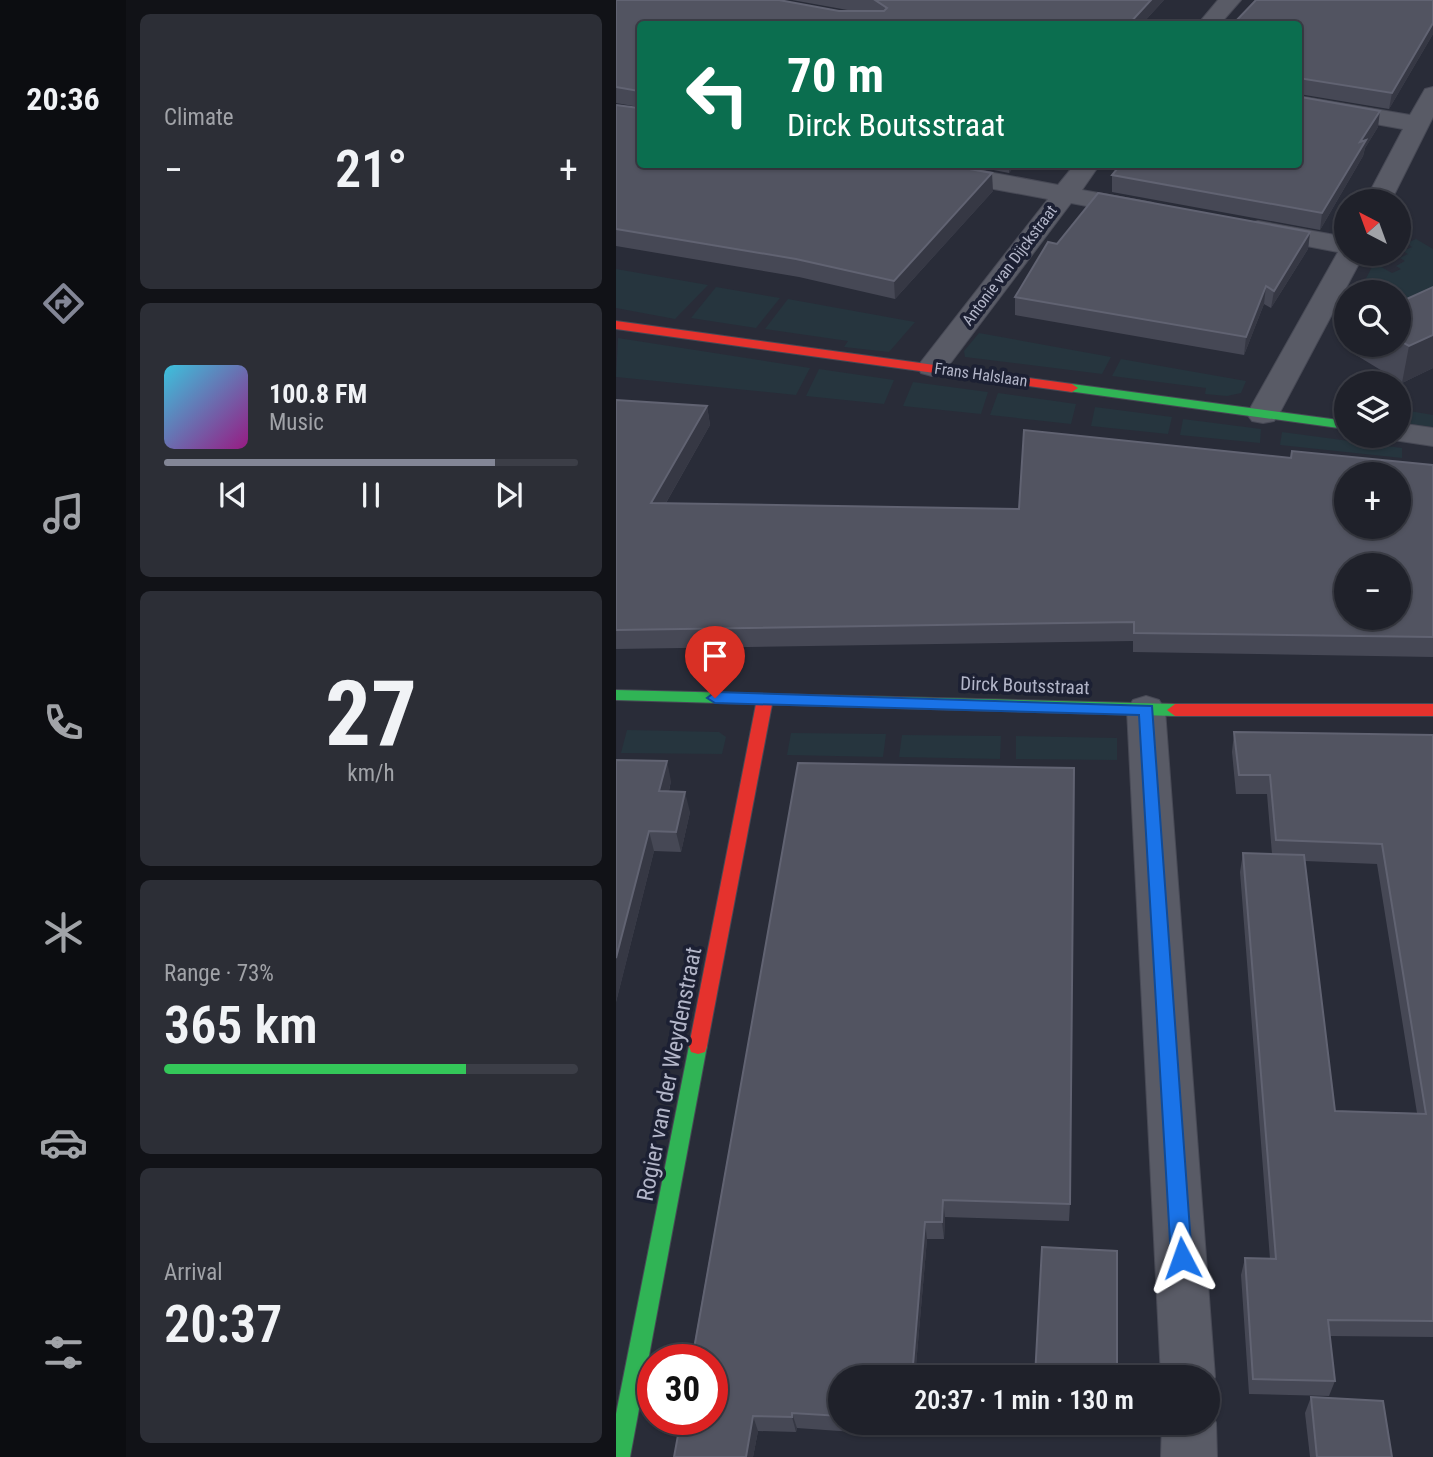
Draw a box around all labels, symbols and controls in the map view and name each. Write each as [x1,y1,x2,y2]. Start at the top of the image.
text: 70 m [787,47,884,104]
icon: left [672,49,763,140]
text: 20:36 [26,80,100,118]
text: Climate [164,104,234,131]
text: Dirck Boutsstraat [787,106,1005,144]
text: 21° [335,139,407,200]
text: − [164,148,183,192]
text: + [559,148,578,192]
north arrow [1334,189,1410,266]
map controls [1334,189,1411,630]
street label: Antonie van Dijckstraat [958,201,1061,329]
icon: directions [39,279,88,328]
button: search [1334,280,1411,357]
street label: Frans Halslaan [933,359,1029,390]
button: layers [1334,371,1411,448]
text: 100.8 FM [269,379,367,409]
text: Music [269,409,324,436]
button: + [1334,462,1411,539]
icon: previous [214,476,252,514]
icon: pause [352,476,390,514]
icon: next [490,476,528,514]
icon: music [39,489,88,538]
button: − [1334,553,1411,630]
pin [685,626,745,698]
icon: arrive [696,637,734,675]
text: 27 [325,661,417,767]
street label: Dirck Boutsstraat [960,672,1090,699]
icon: phone [39,698,88,747]
text: km/h [347,760,395,787]
icon: climate [39,908,88,957]
street label: Rogier van der Weydenstraat [632,945,707,1203]
text: Range · 73% [164,960,274,987]
text: 365 km [164,995,318,1056]
icon: car [39,1118,88,1167]
position arrow [1145,1221,1219,1295]
text: Arrival [164,1259,223,1286]
text: 20:37 [164,1294,282,1355]
icon: filters [39,1328,88,1377]
speed limit sign: 30 [637,1344,728,1435]
text: 20:37 · 1 min · 130 m [914,1385,1134,1415]

